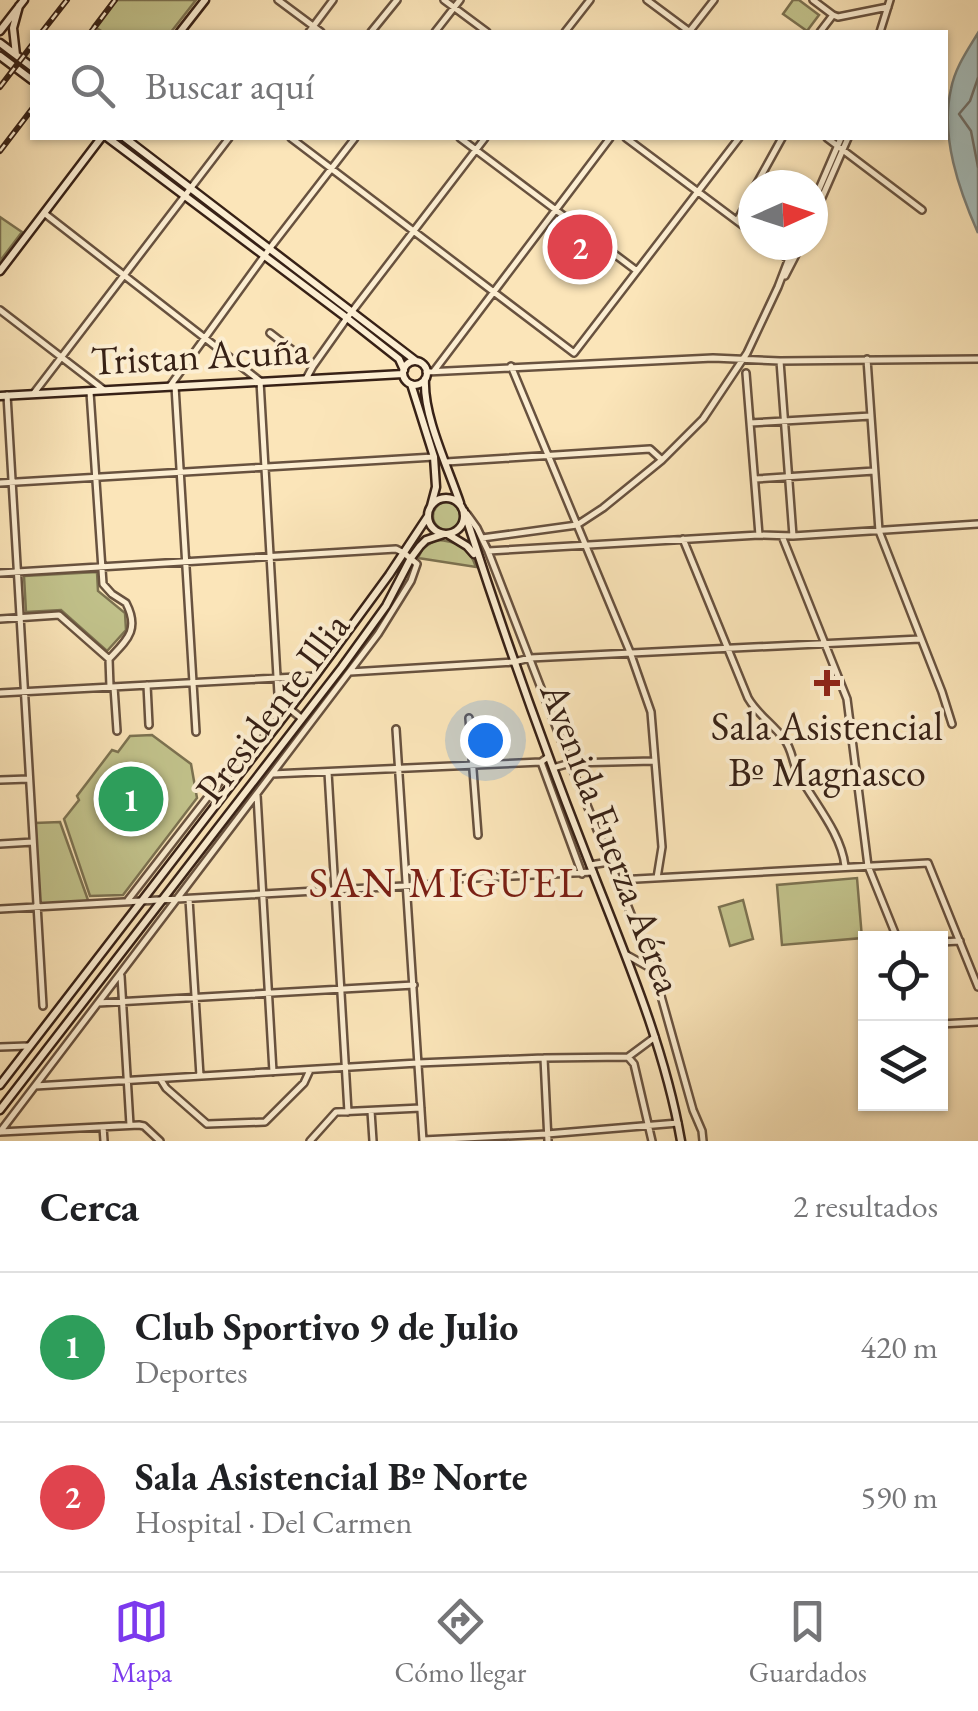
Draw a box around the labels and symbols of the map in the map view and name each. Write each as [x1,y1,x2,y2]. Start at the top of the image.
north arrow [738,170,828,260]
pin: 2 [548,210,612,284]
street label: Tristan Acuña [89,323,311,387]
street label: Presidente Illia [183,601,361,813]
marker: Sala Asistencial Bº Magnasco [814,670,840,696]
street label: Avenida Fuerza Aérea [528,674,695,1001]
place label: Sala Asistencial Bº Magnasco [711,700,943,798]
your location [460,715,511,766]
pin: 1 [98,762,164,836]
district label: SAN MIGUEL [308,855,586,910]

